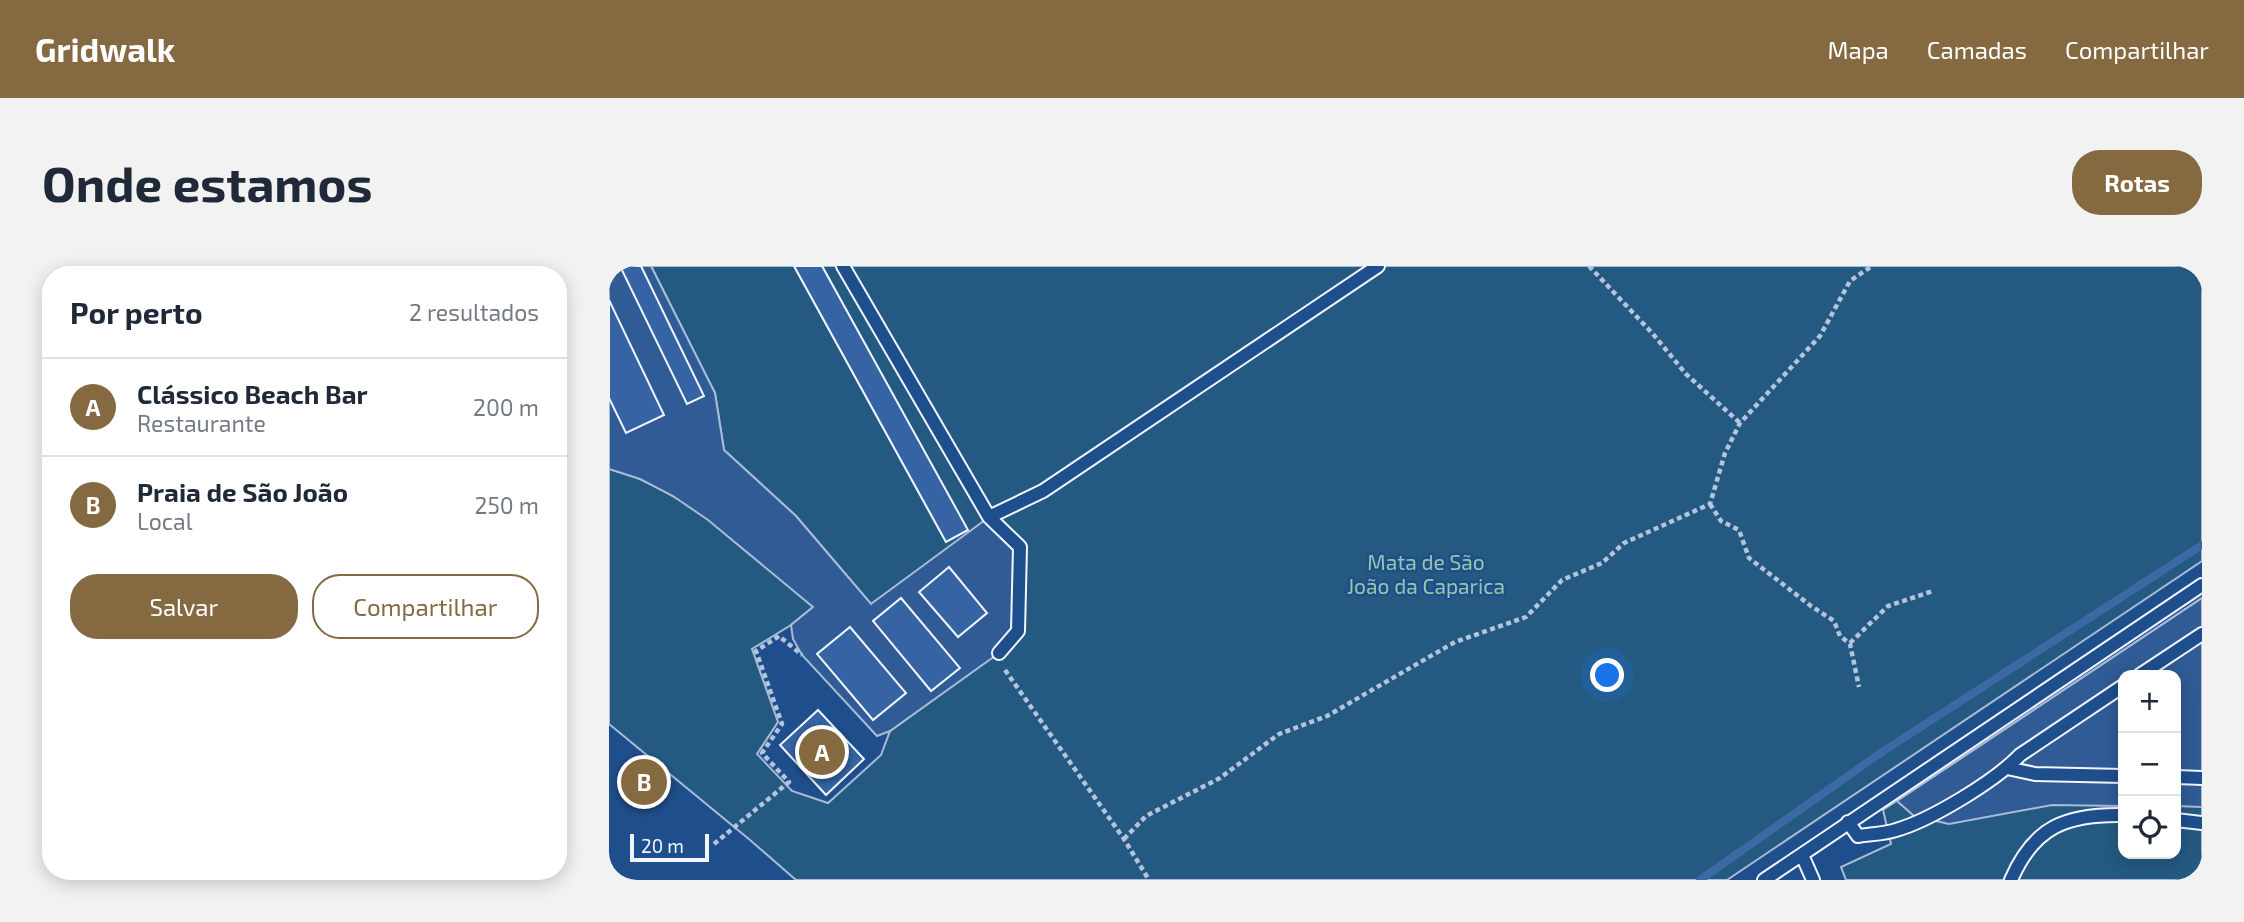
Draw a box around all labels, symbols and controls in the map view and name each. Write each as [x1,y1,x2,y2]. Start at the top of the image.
text: Gridwalk [35,29,175,69]
text: Mapa [1827,35,1889,64]
text: Camadas [1927,35,2027,64]
text: Compartilhar [2065,35,2209,64]
button: Rotas [2072,150,2202,215]
text: Onde estamos [42,153,372,212]
text: Por perto [70,294,203,330]
text: 2 resultados [409,298,539,326]
text: Clássico Beach Bar [137,378,368,409]
text: A [85,393,101,421]
text: 200 m [473,393,539,421]
text: Restaurante [137,409,266,437]
text: Praia de São João [137,476,348,507]
text: B [86,491,100,519]
text: 250 m [475,491,539,519]
text: Local [137,507,193,535]
park label: Mata de São João da Caparica [1347,549,1505,598]
button: Salvar [70,574,298,639]
button: Compartilhar [312,574,539,639]
your location [1590,658,1624,692]
map controls [2118,670,2181,859]
button: + [2118,670,2181,733]
pin: A [799,726,845,778]
button: − [2118,733,2181,796]
pin: B [621,756,667,808]
button: locate [2118,796,2181,859]
scale bar [630,831,709,863]
text: 20 m [641,834,684,857]

